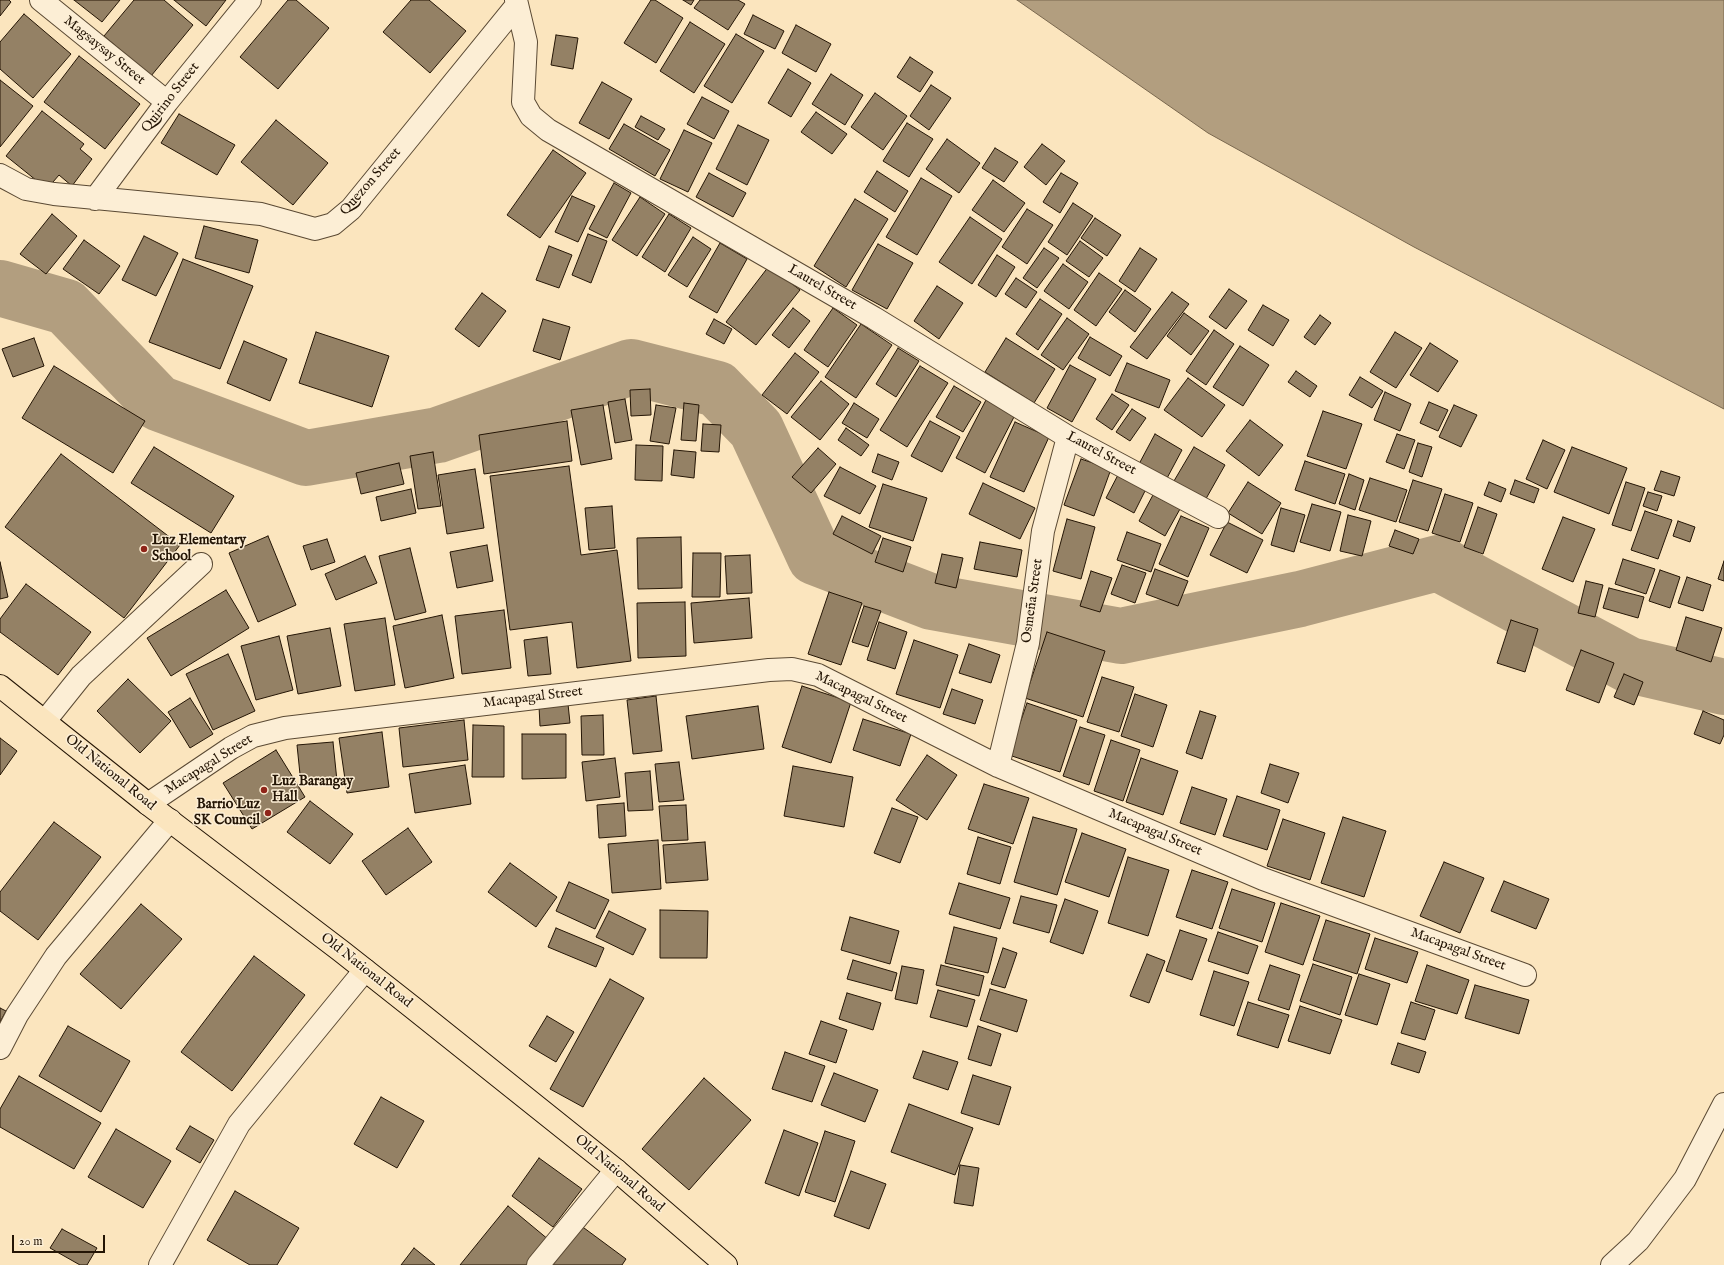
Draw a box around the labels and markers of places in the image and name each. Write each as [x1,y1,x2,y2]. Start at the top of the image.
place label: Luz Elementary School [152,533,246,566]
marker: Luz Elementary School [139,544,149,554]
place label: Luz Barangay Hall [272,774,353,806]
marker: Luz Barangay Hall [259,785,269,795]
place label: Barrio Luz SK Council [194,797,260,830]
marker: Barrio Luz SK Council [263,808,273,818]

